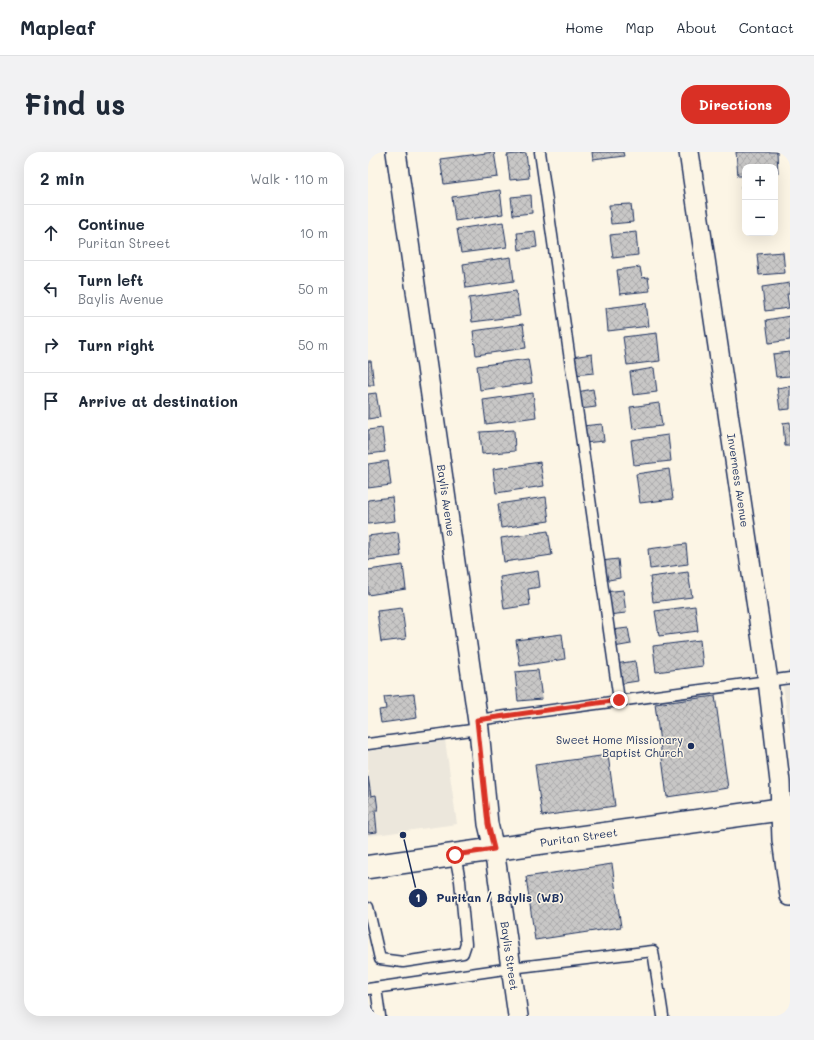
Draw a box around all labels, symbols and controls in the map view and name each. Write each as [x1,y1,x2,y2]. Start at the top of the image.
text: Mapleaf [20,15,95,40]
text: Home [565,18,603,37]
text: Map [625,18,654,37]
text: About [676,18,717,37]
text: Contact [739,18,794,37]
button: Directions [681,85,790,124]
text: Find us [24,86,125,122]
map controls [742,164,778,236]
button: + [742,164,778,200]
text: 2 min [40,167,85,189]
text: Walk · 110 m [250,170,328,187]
button: − [742,200,778,236]
text: Continue [78,214,145,234]
icon: ahead [40,222,62,244]
text: 10 m [300,224,328,241]
text: Puritan Street [78,234,170,251]
text: Turn left [78,270,143,290]
icon: left [40,278,62,300]
text: 50 m [298,280,328,297]
text: Baylis Avenue [78,290,164,307]
icon: right [40,334,62,356]
text: Turn right [78,335,155,355]
text: 50 m [298,336,328,353]
icon: arrive [40,390,62,412]
text: Arrive at destination [78,391,238,411]
street label: Inverness Avenue [724,432,753,528]
street label: Baylis Avenue [434,463,459,538]
route end [610,691,628,709]
place label: Sweet Home Missionary Baptist Church [556,732,683,760]
marker: Sweet Home Missionary Baptist Church [686,741,696,751]
street label: Puritan Street [539,824,619,850]
route start [446,846,464,864]
callout: Puritan / Baylis (WB) [408,886,572,910]
text: 1 [415,889,421,905]
text: Puritan / Baylis (WB) [436,889,564,905]
street label: Baylis Street [497,920,522,991]

